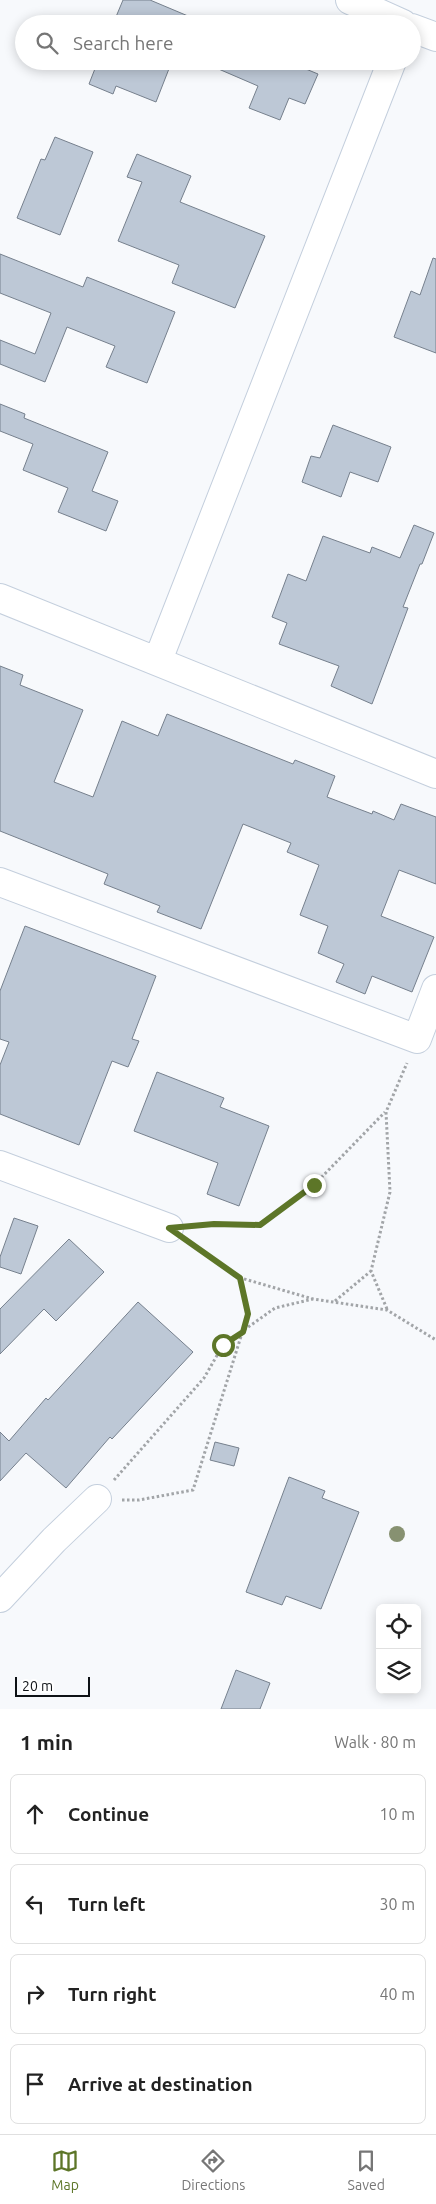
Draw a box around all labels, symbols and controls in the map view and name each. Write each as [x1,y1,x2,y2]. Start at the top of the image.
search box [15,15,421,70]
icon: search [33,29,61,57]
text: Search here [73,32,173,54]
route end [303,1174,326,1197]
route start [212,1334,235,1357]
map controls [376,1604,421,1694]
button: locate [376,1604,421,1649]
button: layers [376,1649,421,1694]
scale bar [15,1674,90,1697]
text: 20 m [22,1678,53,1694]
text: 1 min [20,1730,73,1754]
text: Walk · 80 m [334,1733,416,1751]
icon: ahead [21,1800,49,1828]
text: Continue [68,1803,149,1825]
text: 10 m [379,1805,415,1823]
icon: left [21,1890,49,1918]
text: Turn left [68,1893,146,1915]
text: 30 m [379,1895,415,1913]
icon: right [21,1980,49,2008]
text: Turn right [68,1983,156,2005]
text: 40 m [379,1985,415,2003]
icon: arrive [21,2070,49,2098]
text: Arrive at destination [68,2073,253,2095]
tab: Map [51,2147,79,2193]
tab: Directions [181,2147,245,2193]
tab: Saved [348,2147,385,2193]

